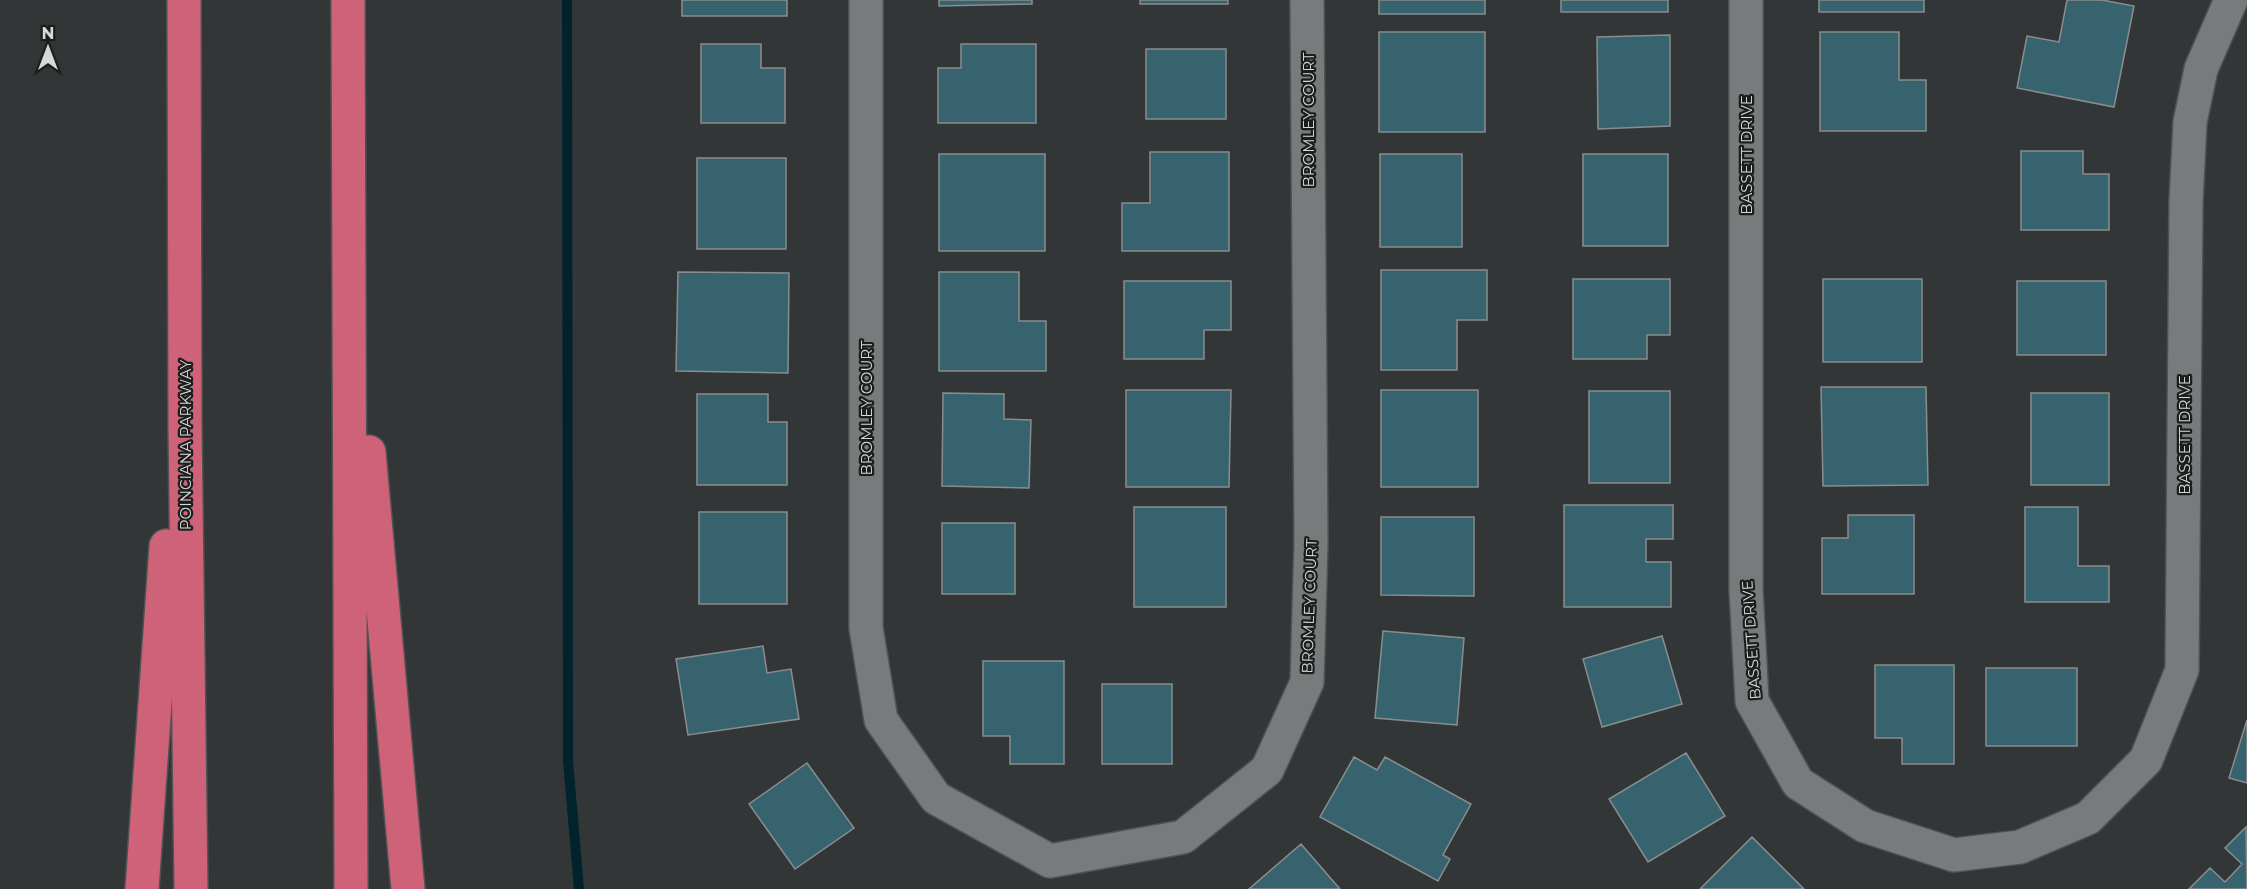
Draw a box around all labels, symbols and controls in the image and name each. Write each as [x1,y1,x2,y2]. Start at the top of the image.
north arrow [18,18,78,78]
text: N [42,24,54,43]
street label: BROMLEY COURT [1299,52,1318,188]
street label: BASSETT DRIVE [1737,95,1756,215]
street label: BROMLEY COURT [857,340,876,476]
street label: POINCIANA PARKWAY [176,359,195,530]
street label: BASSETT DRIVE [2175,375,2194,495]
street label: BROMLEY COURT [1297,538,1321,674]
street label: BASSETT DRIVE [1737,580,1765,700]

